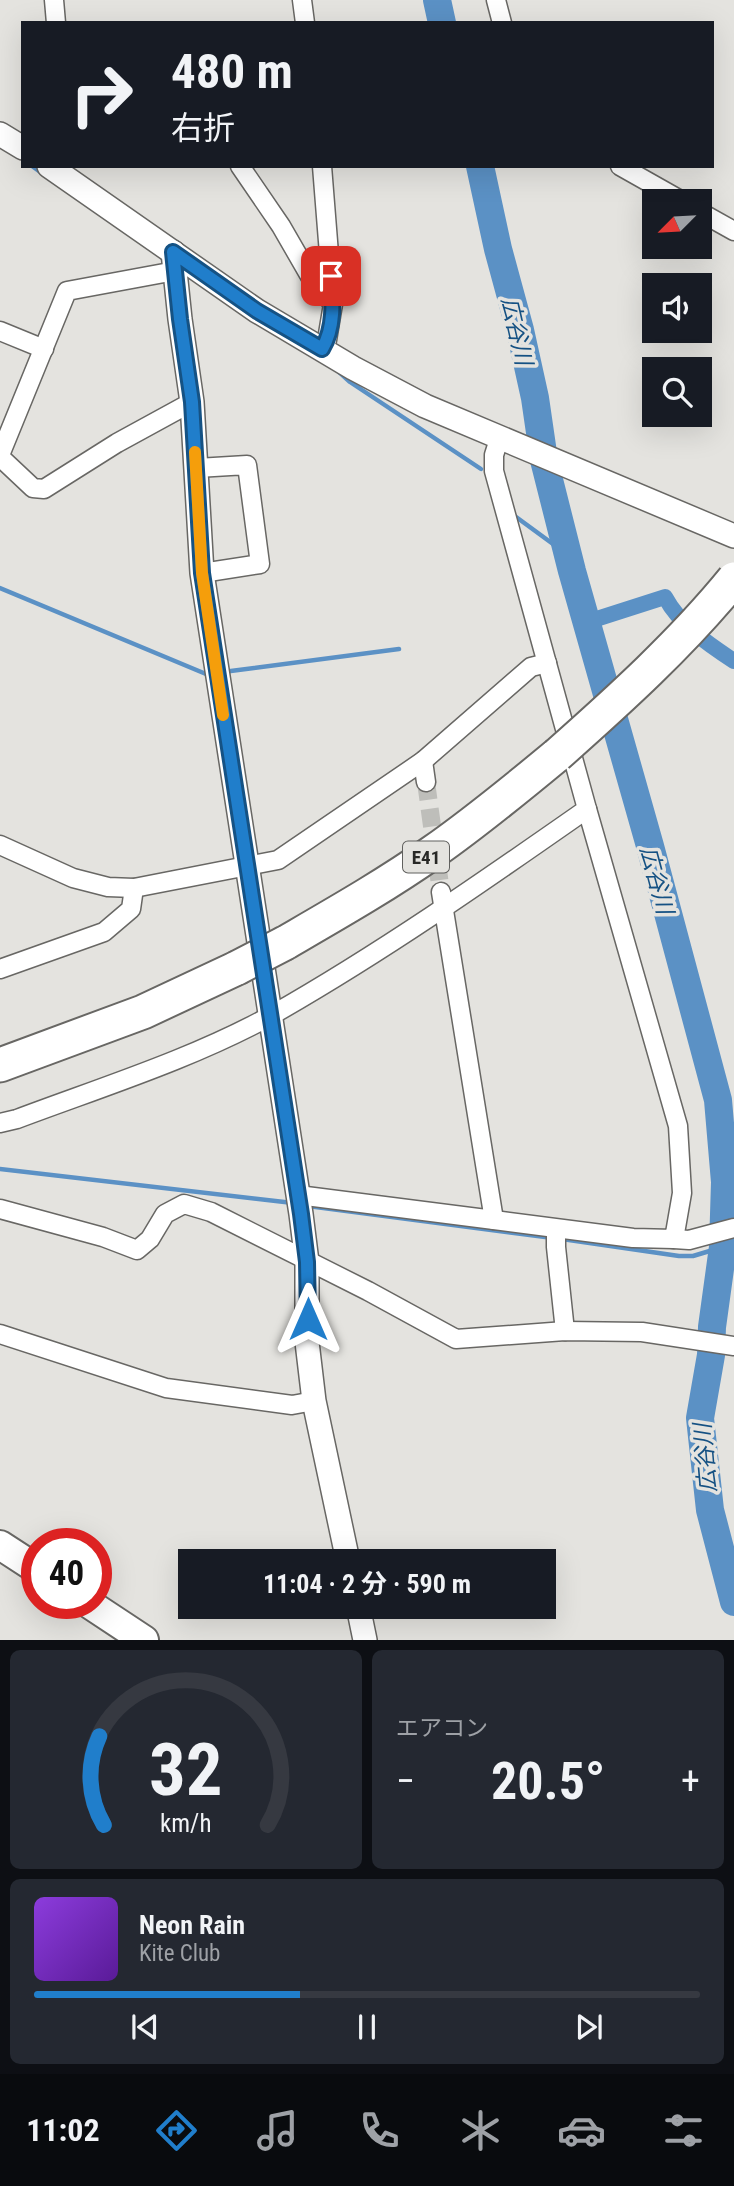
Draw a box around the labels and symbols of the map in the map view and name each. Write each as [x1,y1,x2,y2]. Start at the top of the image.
north arrow [642,189,712,259]
pin [301,246,361,306]
water label: 広谷川 [496,294,538,371]
road number: E41 [403,842,449,872]
water label: 広谷川 [635,843,679,920]
position arrow [271,1282,345,1356]
water label: 広谷川 [689,1419,722,1494]
speed limit sign: 40 [21,1528,112,1619]

